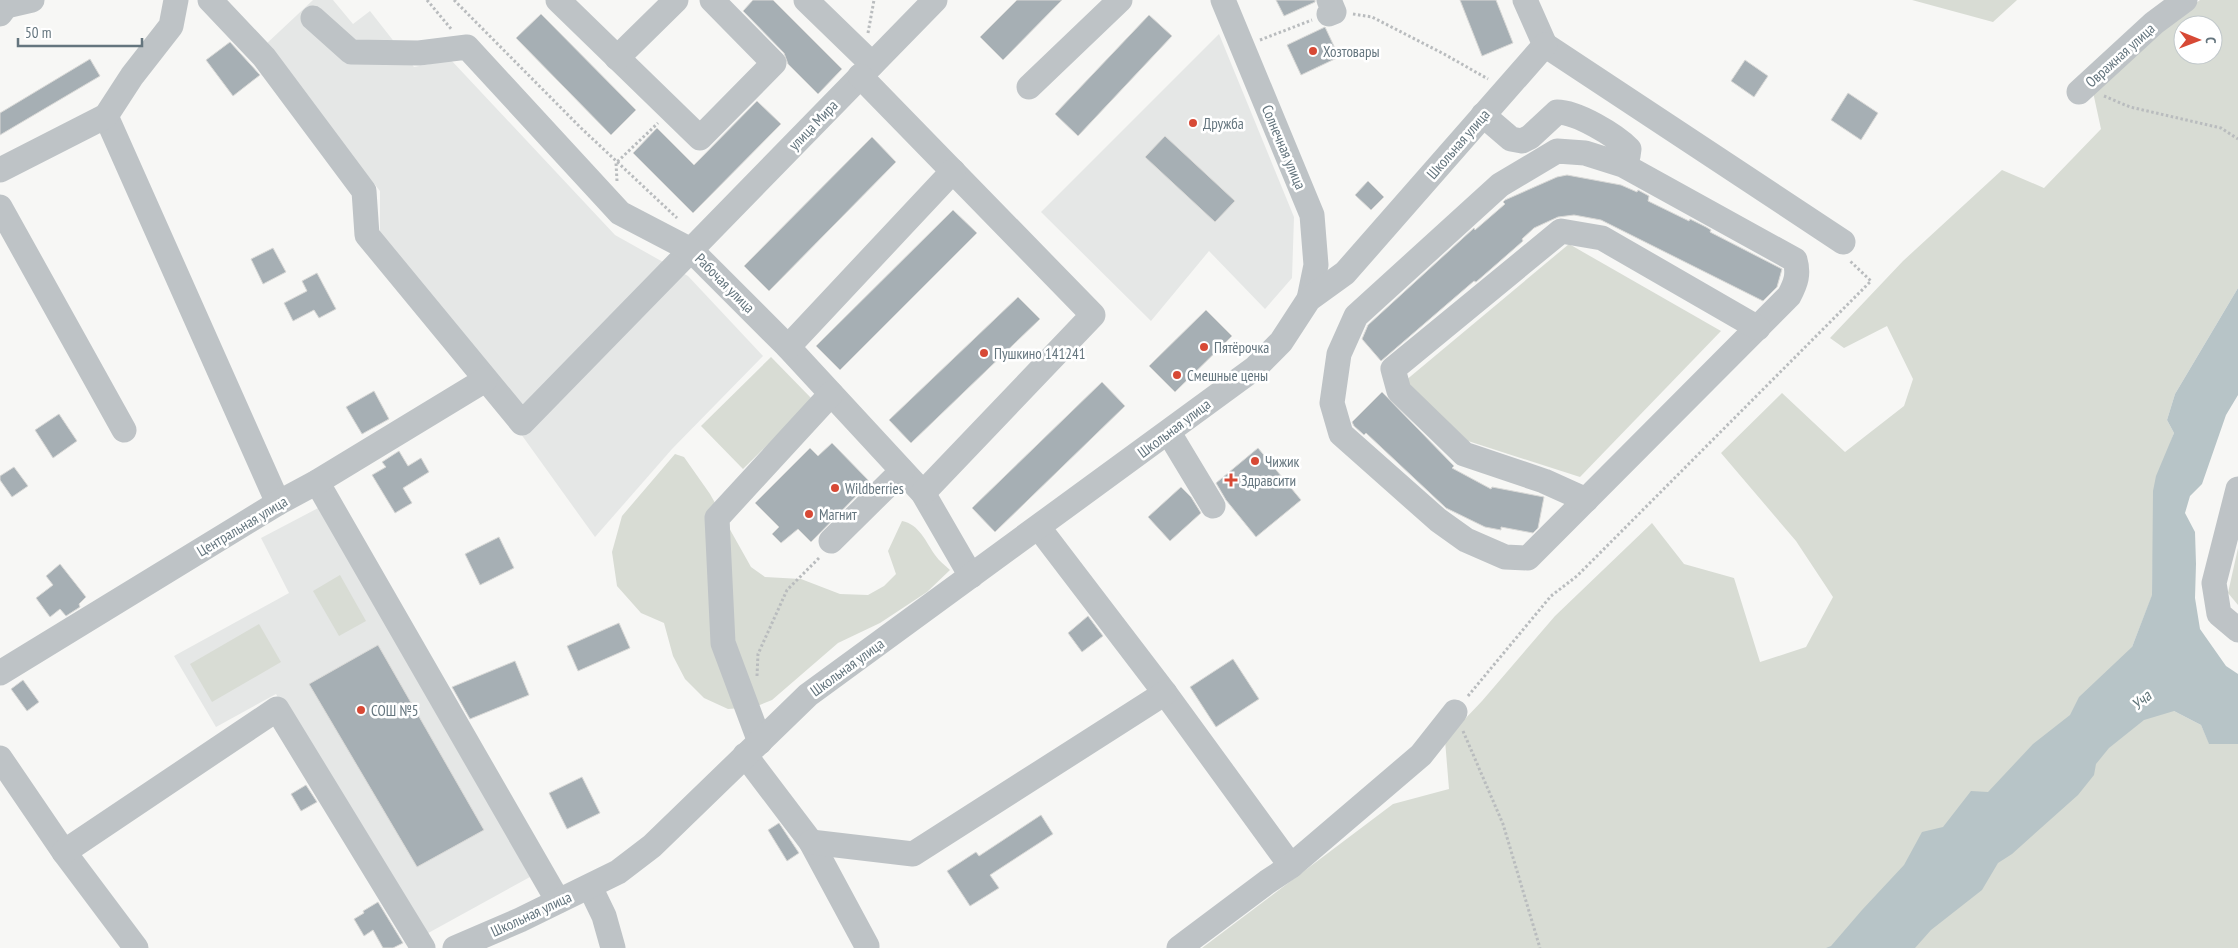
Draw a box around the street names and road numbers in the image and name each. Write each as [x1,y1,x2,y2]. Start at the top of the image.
street label: Овражная улица [2081,19,2159,91]
street label: улица Мира [784,96,842,154]
street label: Солнечная улица [1258,102,1310,192]
street label: Школьная улица [1422,105,1494,183]
street label: Рабочая улица [691,249,759,317]
street label: Школьная улица [1134,394,1214,462]
street label: Центральная улица [193,492,291,560]
street label: Школьная улица [806,634,888,700]
street label: Школьная улица [488,887,574,941]

